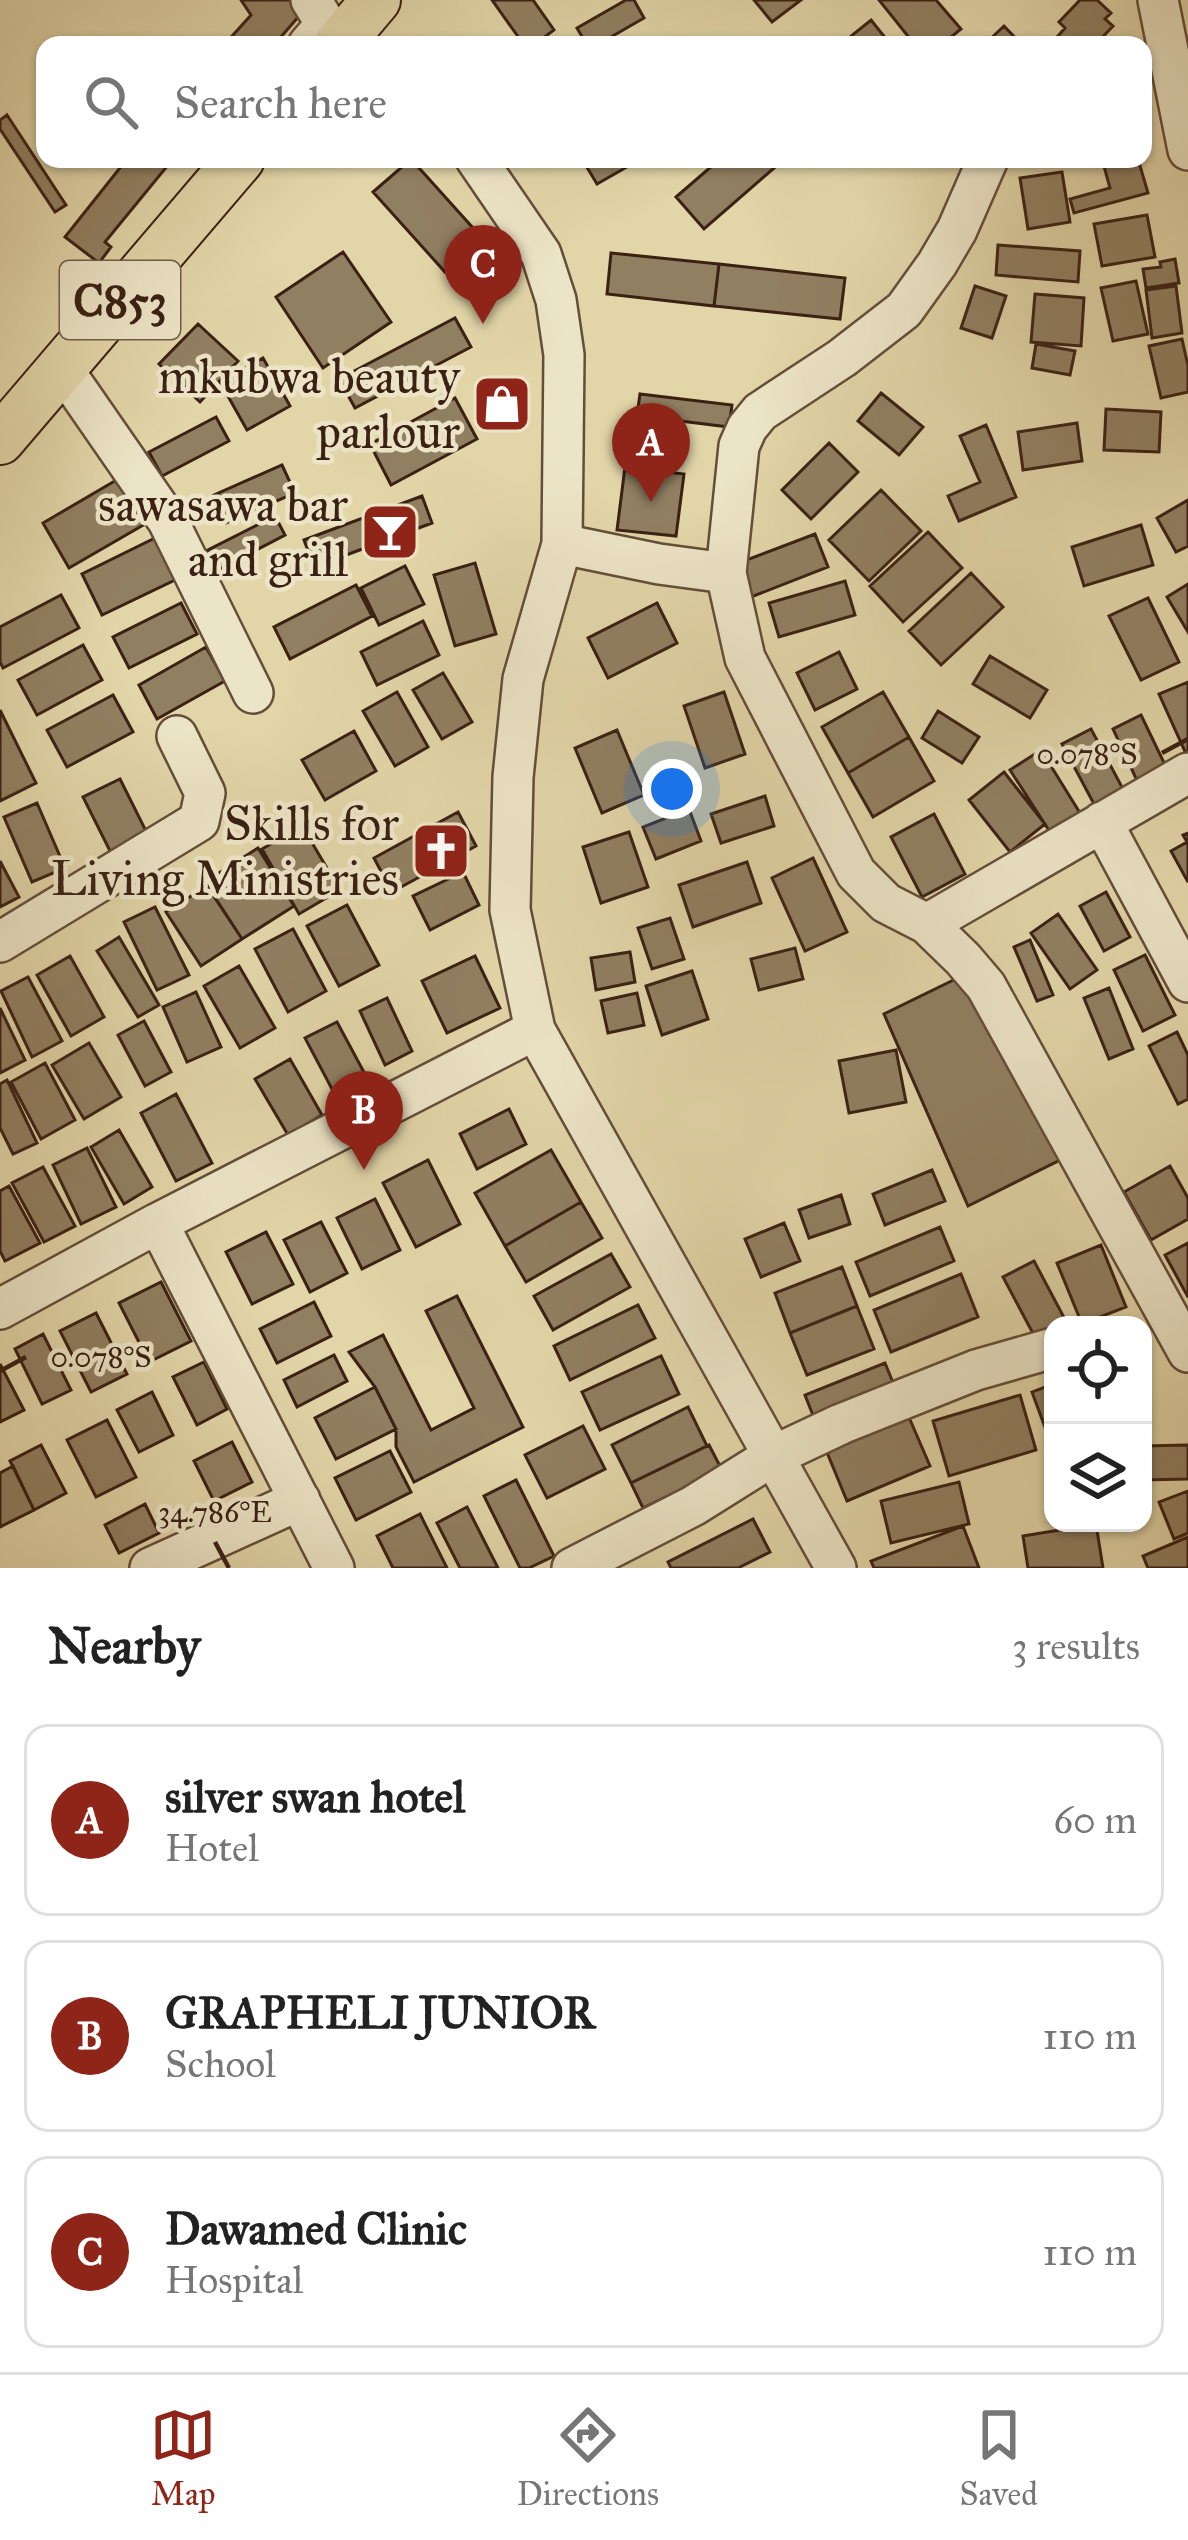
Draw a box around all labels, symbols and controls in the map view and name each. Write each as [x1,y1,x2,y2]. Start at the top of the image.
search box [36,36,1152,168]
icon: search [78,69,144,135]
text: Search here [174,75,387,130]
pin: C [444,225,522,324]
road number: C853 [60,261,180,339]
place label: mkubwa beauty parlour [158,347,462,461]
shop icon: mkubwa beauty parlour [471,373,533,435]
pin: A [612,403,690,502]
place label: sawasawa bar and grill [98,475,348,589]
bar icon: sawasawa bar and grill [359,501,421,563]
text: 0.078°S [1036,736,1138,772]
your location [642,759,702,819]
place label: Skills for Living Ministries [51,794,399,908]
church icon: Skills for Living Ministries [410,820,472,882]
pin: B [325,1071,403,1170]
map controls [1044,1316,1152,1532]
button: locate [1044,1316,1152,1424]
text: 0.078°S [50,1339,152,1375]
button: layers [1044,1424,1152,1532]
text: 34.786°E [158,1494,272,1530]
text: Nearby [48,1615,200,1677]
text: 3 results [1012,1622,1140,1670]
text: silver swan hotel [165,1769,465,1824]
text: A [77,1796,103,1844]
text: 60 m [1053,1796,1137,1844]
text: Hotel [165,1824,259,1872]
text: GRAPHELI JUNIOR [165,1985,595,2040]
text: B [77,2012,103,2060]
text: 110 m [1042,2012,1137,2060]
text: School [165,2040,276,2088]
text: Dawamed Clinic [165,2201,467,2256]
text: C [77,2228,103,2276]
text: 110 m [1042,2228,1137,2276]
text: Hospital [165,2256,303,2304]
tab: Map [150,2402,216,2514]
tab: Directions [517,2402,659,2514]
tab: Saved [959,2402,1038,2514]

